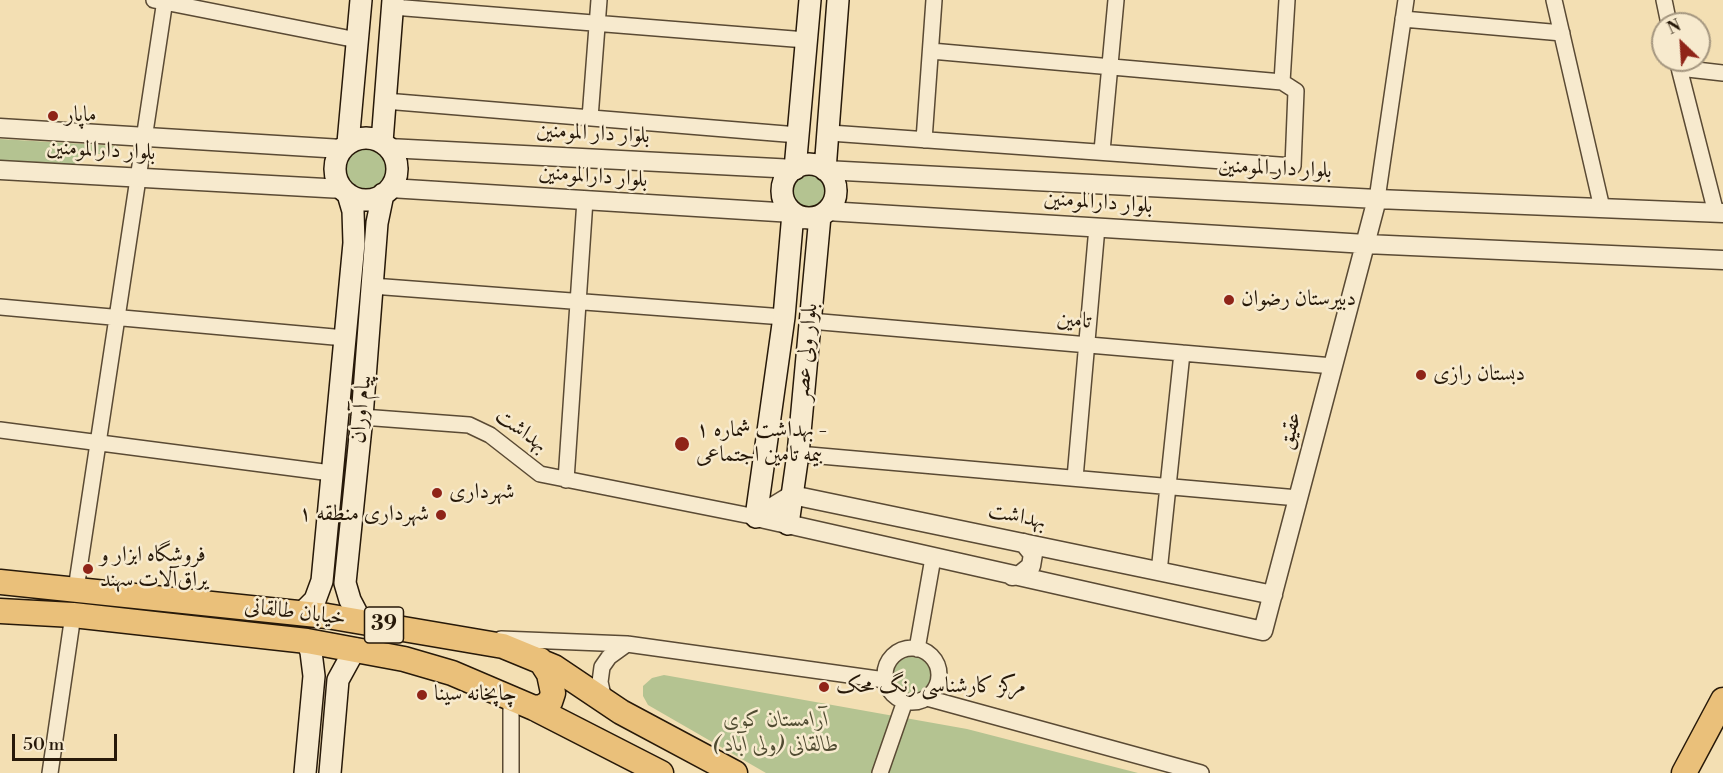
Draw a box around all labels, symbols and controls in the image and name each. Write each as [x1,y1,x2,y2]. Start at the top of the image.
north arrow [1651,12,1711,72]
text: N [1664,16,1684,39]
place label: ماپار [65,103,97,129]
marker: ماپار [46,109,60,123]
street label: بلوار دار المومنین [536,118,650,150]
street label: بلوار دارالمومنین [46,135,156,167]
street label: بلوار دار المومنین [1218,153,1332,185]
street label: بلوار دارالمومنین [538,160,648,194]
street label: بلوار دارالمومنین [1043,186,1153,220]
place label: دبیرستان رضوان [1241,287,1356,313]
marker: دبیرستان رضوان [1222,293,1236,307]
street label: بلوار ولی عصر [790,302,824,402]
street label: تامین [1056,306,1092,336]
place label: دبستان رازی [1433,362,1525,388]
marker: دبستان رازی [1414,368,1428,382]
street label: پیام آوران [346,373,378,445]
street label: بهداشت [489,403,553,459]
street label: عقیق [1273,409,1309,453]
place label: بهداشت شماره ۱ - بیمه تامین اجتماعی [696,418,827,470]
marker: بهداشت شماره ۱ - بیمه تامین اجتماعی [673,435,691,453]
place label: شهرداری [449,480,514,506]
marker: شهرداری [430,486,444,500]
street label: بهداشت [986,498,1048,536]
place label: شهرداری منطقه ۱ [299,502,429,528]
marker: شهرداری منطقه ۱ [434,508,448,522]
place label: فروشگاه ابزار و یراق‌آلات‌ سهند [100,543,208,594]
marker: فروشگاه ابزار و یراق‌آلات‌ سهند [81,562,95,576]
street label: خیابان طالقانی [243,594,347,632]
road number: 39 [364,607,404,643]
place label: مرکز کارشناسی رنگ محک [836,674,1026,700]
marker: مرکز کارشناسی رنگ محک [817,680,831,694]
place label: چاپخانه سینا [434,682,517,708]
marker: چاپخانه سینا [415,688,429,702]
park label: آرامستان کوی طالقانی (ولی آباد ) [713,708,839,760]
scale bar [15,722,120,760]
text: 50 m [23,733,64,756]

